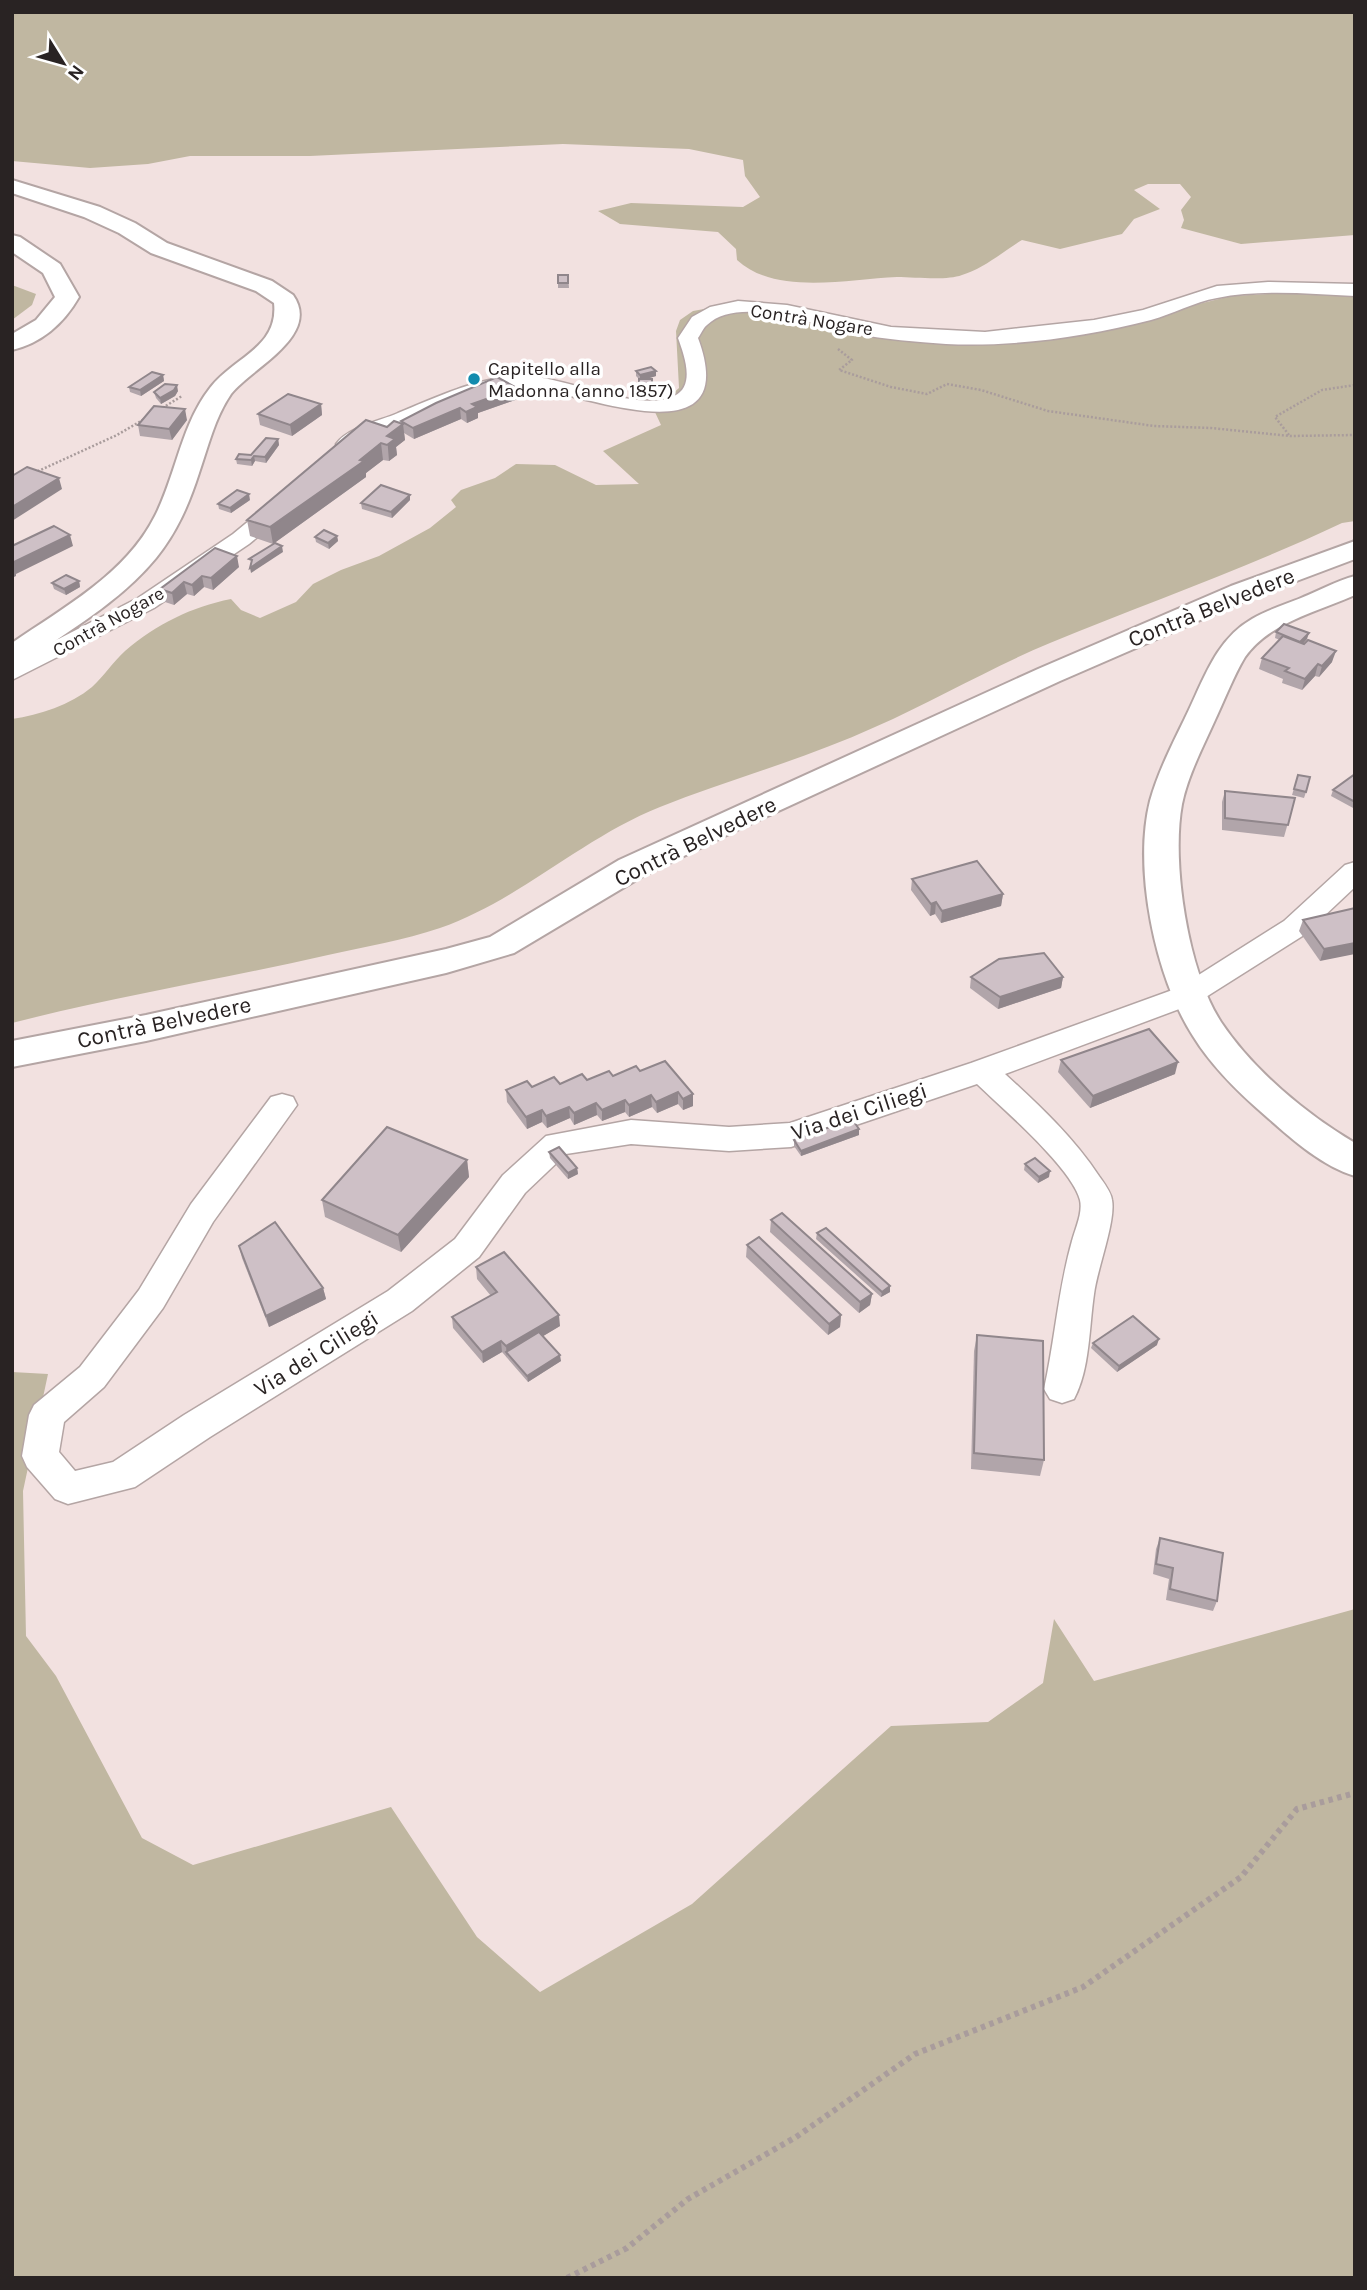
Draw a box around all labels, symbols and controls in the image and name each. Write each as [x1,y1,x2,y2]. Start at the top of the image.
north arrow [28,28,98,98]
text: N [63,61,89,85]
street label: Contrà Nogare [749,299,875,341]
place label: Capitello alla Madonna (anno 1857) [488,358,674,402]
marker: Capitello alla Madonna (anno 1857) [466,371,482,387]
street label: Contrà Belvedere [1124,562,1298,653]
street label: Contrà Nogare [49,582,168,661]
street label: Contrà Belvedere [610,790,781,892]
street label: Contrà Belvedere [75,991,254,1054]
street label: Via dei Ciliegi [788,1077,931,1146]
street label: Via dei Ciliegi [249,1304,383,1402]

